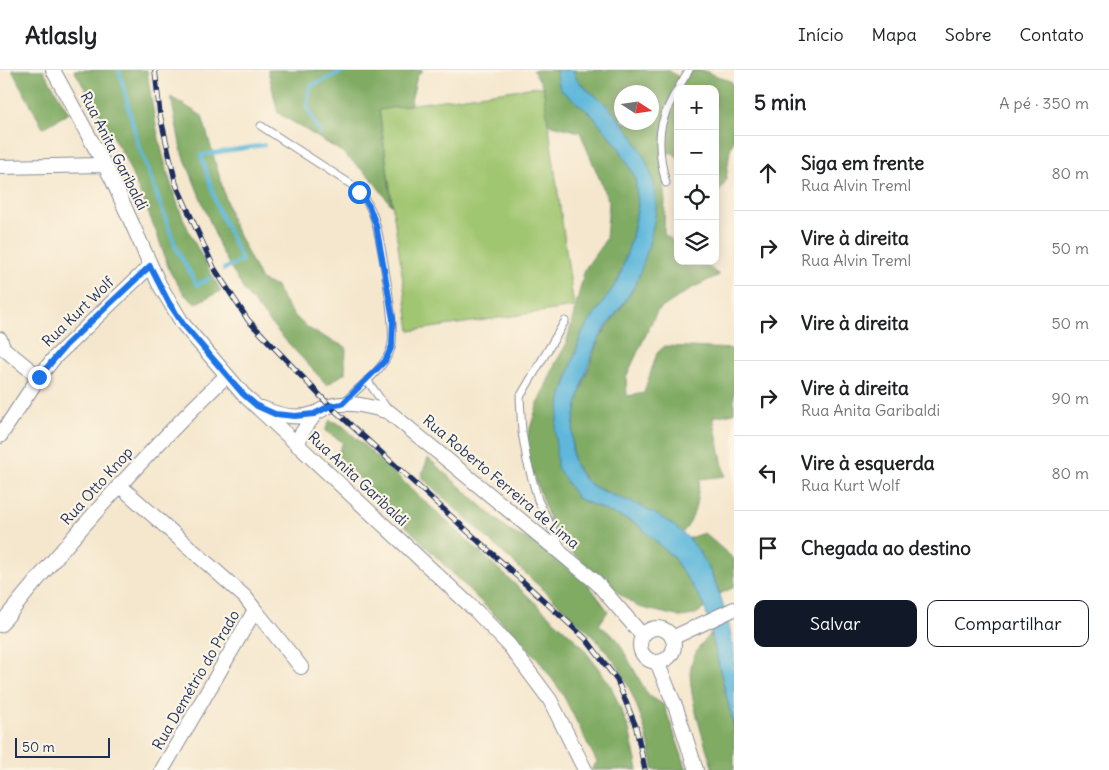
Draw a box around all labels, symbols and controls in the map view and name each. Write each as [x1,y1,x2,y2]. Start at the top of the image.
text: Atlasly [25,20,97,50]
text: Início [798,23,844,46]
text: Mapa [872,23,917,46]
text: Sobre [945,23,991,46]
text: Contato [1019,23,1084,46]
north arrow [614,85,659,130]
map controls [674,85,719,265]
button: + [674,85,719,130]
street label: Rua Anita Garibaldi [76,88,153,213]
text: 5 min [754,89,806,116]
text: A pé · 350 m [999,93,1089,113]
button: − [674,130,719,175]
text: Siga em frente [801,151,924,175]
icon: ahead [754,159,782,187]
text: 80 m [1051,163,1089,183]
button: locate [674,175,719,220]
text: Rua Alvin Treml [801,175,911,195]
route start [348,181,371,204]
button: layers [674,220,719,265]
text: Vire à direita [801,226,909,250]
icon: right [754,234,782,262]
text: 50 m [1051,238,1089,258]
text: Rua Alvin Treml [801,250,911,270]
street label: Rua Kurt Wolf [38,272,118,351]
icon: right [754,309,782,337]
text: Vire à direita [801,311,909,335]
text: 50 m [1051,313,1089,333]
route end [28,366,51,389]
text: Vire à direita [801,376,909,400]
icon: right [754,384,782,412]
text: 90 m [1051,388,1089,408]
text: Rua Anita Garibaldi [801,400,940,420]
street label: Rua Roberto Ferreira de Lima [419,411,584,553]
street label: Rua Anita Garibaldi [304,427,413,530]
street label: Rua Otto Knop [56,443,137,529]
text: Vire à esquerda [801,451,935,475]
icon: left [754,459,782,487]
text: 80 m [1051,463,1089,483]
text: Rua Kurt Wolf [801,475,900,495]
icon: arrive [754,534,782,562]
text: Chegada ao destino [801,536,971,560]
button: Salvar [754,600,917,647]
button: Compartilhar [927,600,1089,647]
street label: Rua Demétrio do Prado [148,606,243,753]
scale bar [15,735,110,758]
text: 50 m [22,738,55,756]

